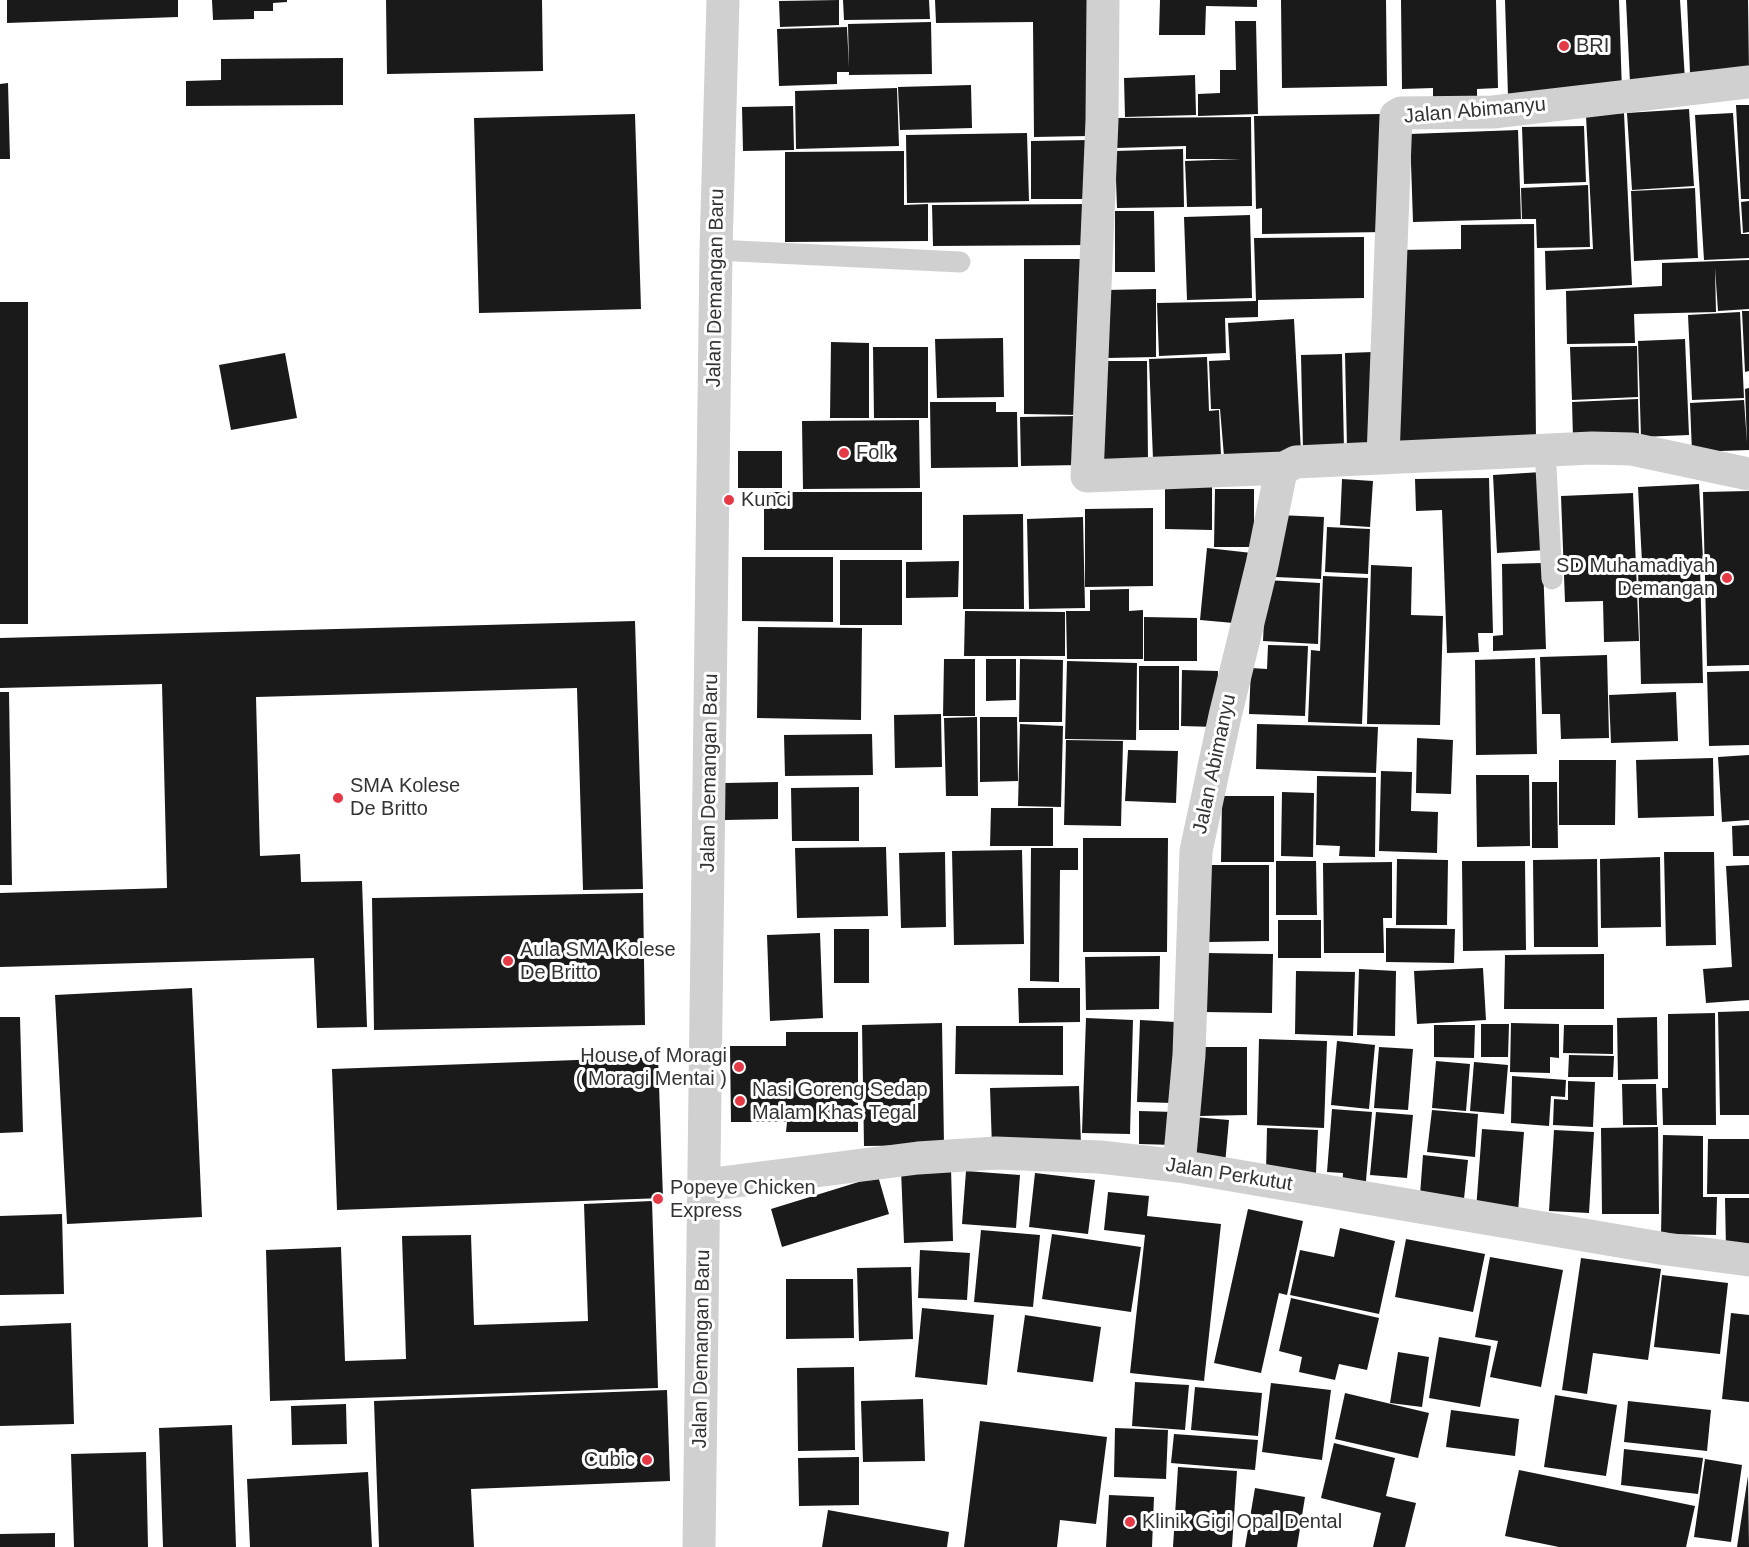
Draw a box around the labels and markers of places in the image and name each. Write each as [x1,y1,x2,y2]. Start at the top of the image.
place label: BRI [1576,34,1609,58]
marker: BRI [1557,39,1571,53]
place label: Folk [856,441,894,465]
marker: Folk [837,446,851,460]
place label: Kunci [741,488,791,512]
marker: Kunci [722,493,736,507]
place label: SD Muhamadiyah Demangan [1556,554,1715,601]
marker: SD Muhamadiyah Demangan [1720,571,1734,585]
place label: SMA Kolese De Britto [350,774,460,821]
marker: SMA Kolese De Britto [331,791,345,805]
place label: Aula SMA Kolese De Britto [520,938,676,985]
marker: Aula SMA Kolese De Britto [501,954,515,968]
place label: House of Moragi ( Moragi Mentai ) [576,1044,727,1091]
marker: House of Moragi ( Moragi Mentai ) [732,1060,746,1074]
place label: Nasi Goreng Sedap Malam Khas Tegal [752,1078,928,1125]
marker: Nasi Goreng Sedap Malam Khas Tegal [733,1094,747,1108]
place label: Popeye Chicken Express [670,1176,816,1223]
marker: Popeye Chicken Express [651,1192,665,1206]
place label: Cubic [584,1448,635,1472]
marker: Cubic [640,1453,654,1467]
place label: Klinik Gigi Opal Dental [1142,1510,1342,1534]
marker: Klinik Gigi Opal Dental [1123,1515,1137,1529]

